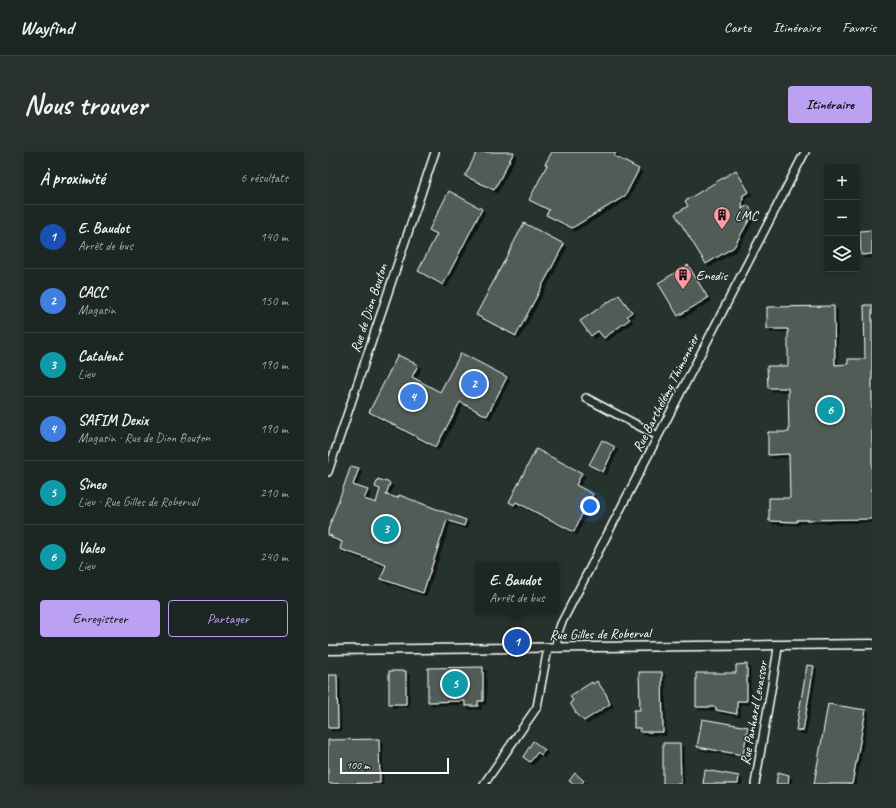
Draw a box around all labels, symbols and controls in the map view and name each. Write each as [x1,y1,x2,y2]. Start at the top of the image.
text: Wayfind [20,16,73,40]
text: Carte [724,19,751,36]
text: Itinéraire [773,19,820,36]
text: Favoris [842,19,876,36]
button: Itinéraire [788,86,872,123]
text: Nous trouver [24,87,147,122]
map controls [824,164,860,272]
button: + [824,164,860,200]
text: À proximité [40,168,105,189]
text: 6 résultats [240,170,288,186]
button: − [824,200,860,236]
building icon: LMC [712,205,732,230]
place label: LMC [735,207,760,224]
text: E. Baudot [78,219,129,238]
text: 1 [50,229,56,245]
text: 140 m [260,229,288,245]
button: layers [824,236,860,272]
text: Arrêt de bus [78,238,133,254]
street label: Rue de Dion Bouton [347,261,392,355]
building icon: Enedis [673,265,693,290]
place label: Enedis [696,267,728,284]
text: CACC [78,283,107,302]
text: 2 [50,293,56,309]
text: 150 m [260,293,288,309]
text: Magasin [78,302,116,318]
street label: Rue Barthélémy Thimonnier [629,330,704,455]
text: Catalent [78,347,123,366]
text: 3 [50,357,56,373]
text: 190 m [260,357,288,373]
text: Lieu [78,366,95,382]
pin: 2 [461,369,487,399]
pin: 4 [400,382,426,412]
pin: 6 [817,395,843,425]
text: SAFIM Dexix [78,411,148,430]
text: 4 [50,421,56,437]
text: 190 m [260,421,288,437]
text: Magasin · Rue de Dion Bouton [78,430,210,446]
text: Sineo [78,475,106,494]
text: 5 [50,485,56,501]
text: 210 m [260,485,288,501]
text: Lieu · Rue Gilles de Roberval [78,494,198,510]
your location [580,496,600,516]
pin: 3 [373,514,399,544]
text: Valeo [78,539,104,558]
text: 6 [50,549,56,565]
text: 240 m [260,549,288,565]
text: Lieu [78,558,95,574]
popup [475,562,559,614]
text: E. Baudot [490,571,541,590]
text: Arrêt de bus [490,590,544,606]
button: Enregistrer [40,600,160,637]
button: Partager [168,600,288,637]
street label: Rue Gilles de Roberval [549,625,653,643]
pin: 1 [504,627,530,657]
street label: Rue Panhard Levassor [737,659,772,766]
pin: 5 [442,669,468,699]
scale bar [340,756,449,775]
text: 100 m [346,758,370,772]

